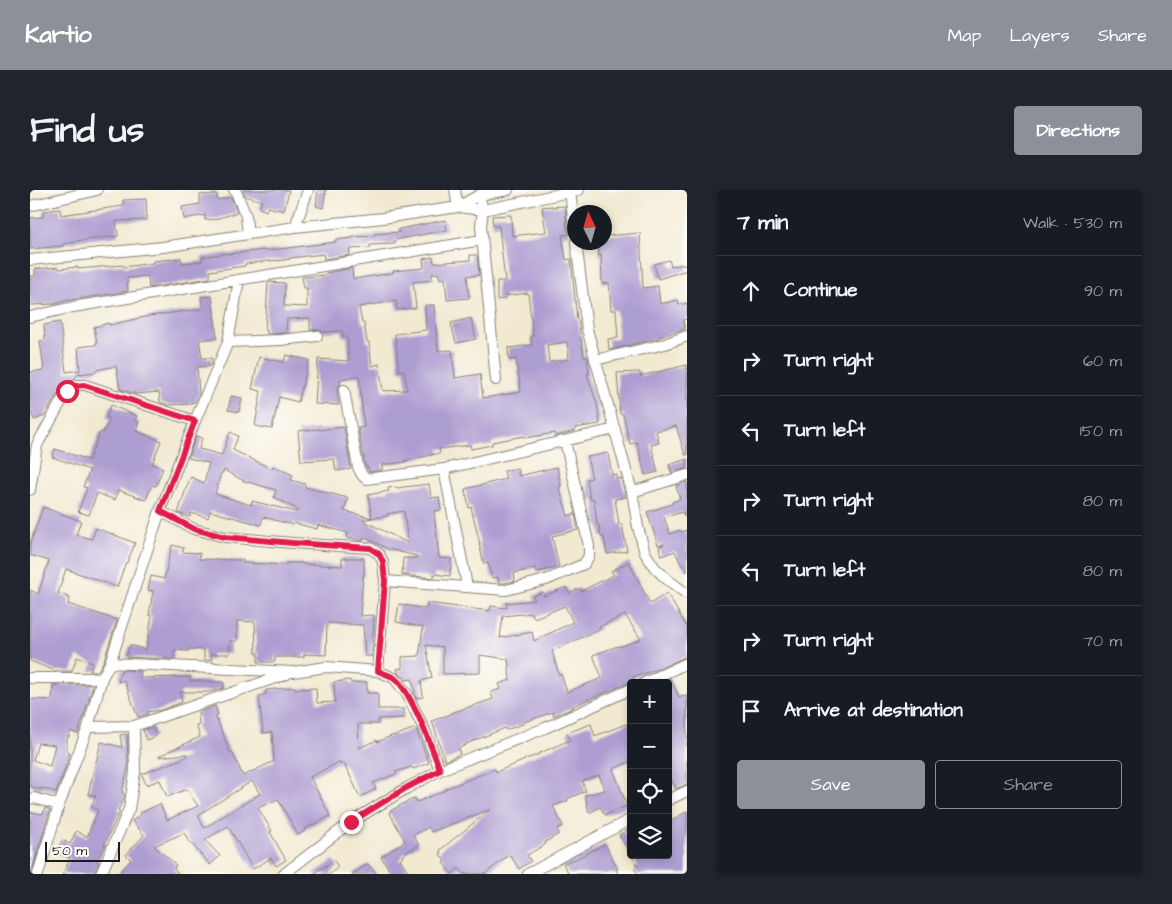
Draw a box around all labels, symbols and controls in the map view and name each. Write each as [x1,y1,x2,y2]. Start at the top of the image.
text: Kartio [25,18,92,52]
text: Map [947,23,981,48]
text: Layers [1009,23,1070,48]
text: Share [1098,23,1147,48]
text: Find us [30,106,144,155]
button: Directions [1014,106,1142,155]
north arrow [567,205,612,250]
text: 7 min [737,208,788,237]
text: Walk · 530 m [1023,212,1122,234]
icon: ahead [737,277,765,305]
text: Continue [784,277,858,304]
text: 90 m [1084,280,1122,302]
icon: right [737,347,765,375]
text: Turn right [784,347,873,374]
text: 60 m [1083,350,1122,372]
route start [56,380,79,403]
icon: left [737,417,765,445]
text: Turn left [784,417,865,444]
text: 150 m [1080,420,1122,442]
icon: right [737,487,765,515]
text: Turn right [784,487,873,514]
text: 80 m [1083,490,1122,512]
icon: left [737,557,765,585]
text: Turn left [784,557,865,584]
text: 80 m [1083,560,1122,582]
icon: right [737,627,765,655]
text: Turn right [784,627,873,654]
text: 70 m [1083,630,1122,652]
map controls [627,679,672,859]
button: + [627,679,672,724]
icon: arrive [737,697,765,725]
text: Arrive at destination [784,697,963,724]
button: − [627,724,672,769]
button: Save [737,760,925,809]
button: Share [935,760,1122,809]
button: locate [627,769,672,814]
route end [340,811,363,834]
button: layers [627,814,672,859]
scale bar [45,839,120,862]
text: 50 m [52,841,87,861]

